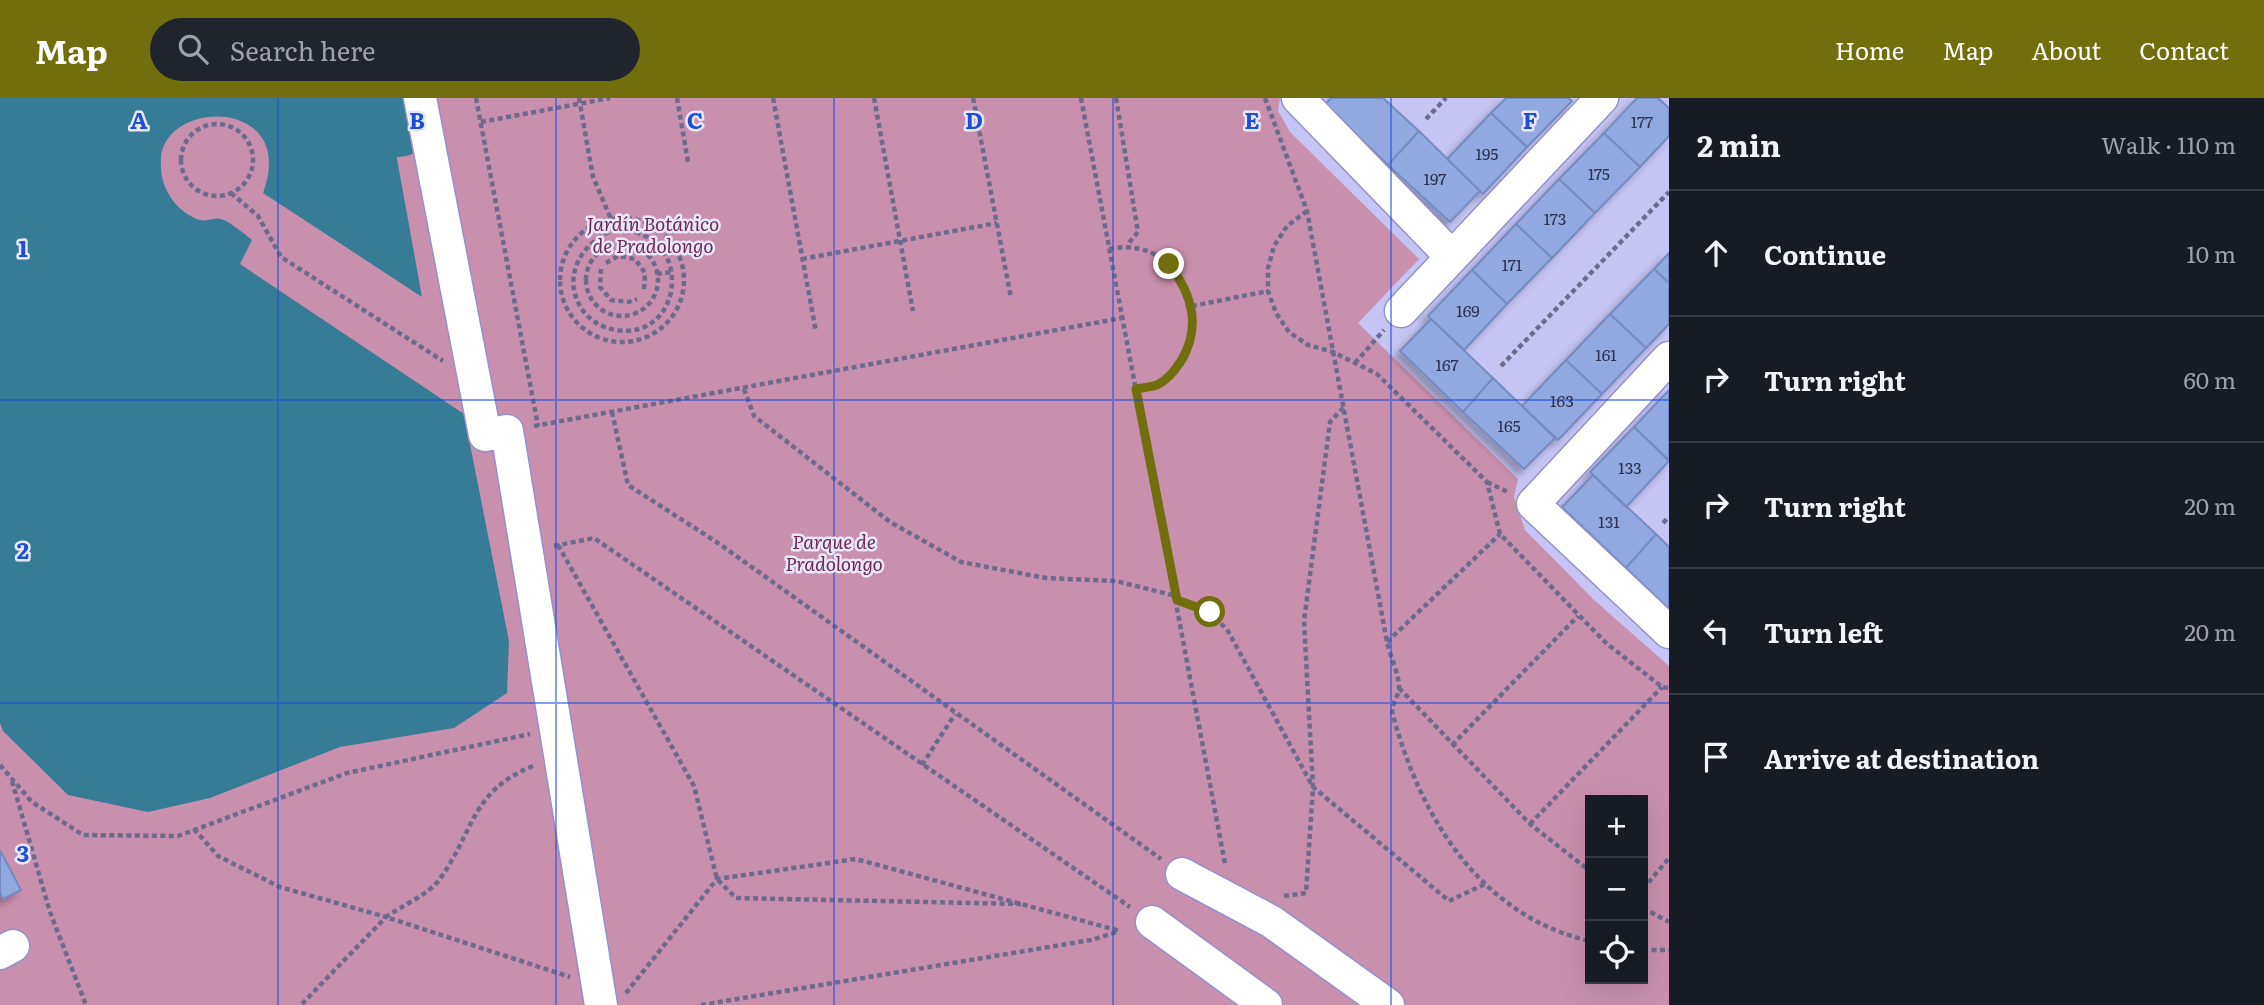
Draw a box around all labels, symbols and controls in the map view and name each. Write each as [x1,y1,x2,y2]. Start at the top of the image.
search box [150,18,640,81]
text: Map [35,25,108,74]
icon: search [174,30,212,68]
text: Search here [230,30,376,69]
text: Home [1835,32,1904,67]
text: Map [1942,32,1993,67]
text: About [2031,32,2101,67]
text: Contact [2139,32,2229,67]
text: A [130,102,148,136]
text: B [409,102,425,136]
text: C [687,102,703,136]
text: D [965,102,983,136]
text: E [1244,102,1260,136]
text: F [1523,102,1538,136]
house number: 177 [1631,109,1653,133]
text: 2 min [1697,122,1781,166]
text: Walk · 110 m [2101,127,2236,161]
house number: 195 [1475,141,1499,165]
house number: 175 [1588,161,1610,185]
house number: 197 [1424,166,1446,190]
house number: 173 [1544,206,1566,230]
park label: Jardín Botánico de Pradolongo [587,209,719,259]
text: 1 [18,230,28,264]
icon: ahead [1697,234,1735,272]
text: Continue [1764,234,1886,273]
text: 10 m [2186,236,2236,270]
route end [1153,248,1184,279]
house number: 171 [1502,252,1523,276]
house number: 169 [1456,298,1480,322]
house number: 161 [1595,342,1617,366]
house number: 167 [1435,352,1459,376]
icon: right [1697,360,1735,398]
text: Turn right [1764,360,1906,399]
text: 60 m [2183,362,2236,396]
house number: 163 [1550,388,1574,412]
house number: 165 [1497,413,1521,437]
house number: 133 [1618,455,1642,479]
icon: right [1697,486,1735,524]
text: Turn right [1764,486,1906,525]
text: 20 m [2184,488,2236,522]
house number: 131 [1598,509,1620,533]
park label: Parque de Pradolongo [785,527,883,577]
text: 2 [17,532,29,566]
route start [1194,596,1225,627]
icon: left [1697,612,1735,650]
text: Turn left [1764,612,1883,651]
text: 20 m [2184,614,2236,648]
icon: arrive [1697,738,1735,776]
text: Arrive at destination [1764,738,2039,777]
map controls [1585,795,1648,984]
button: + [1585,795,1648,858]
text: 3 [17,835,29,869]
button: − [1585,858,1648,921]
button: locate [1585,921,1648,984]

